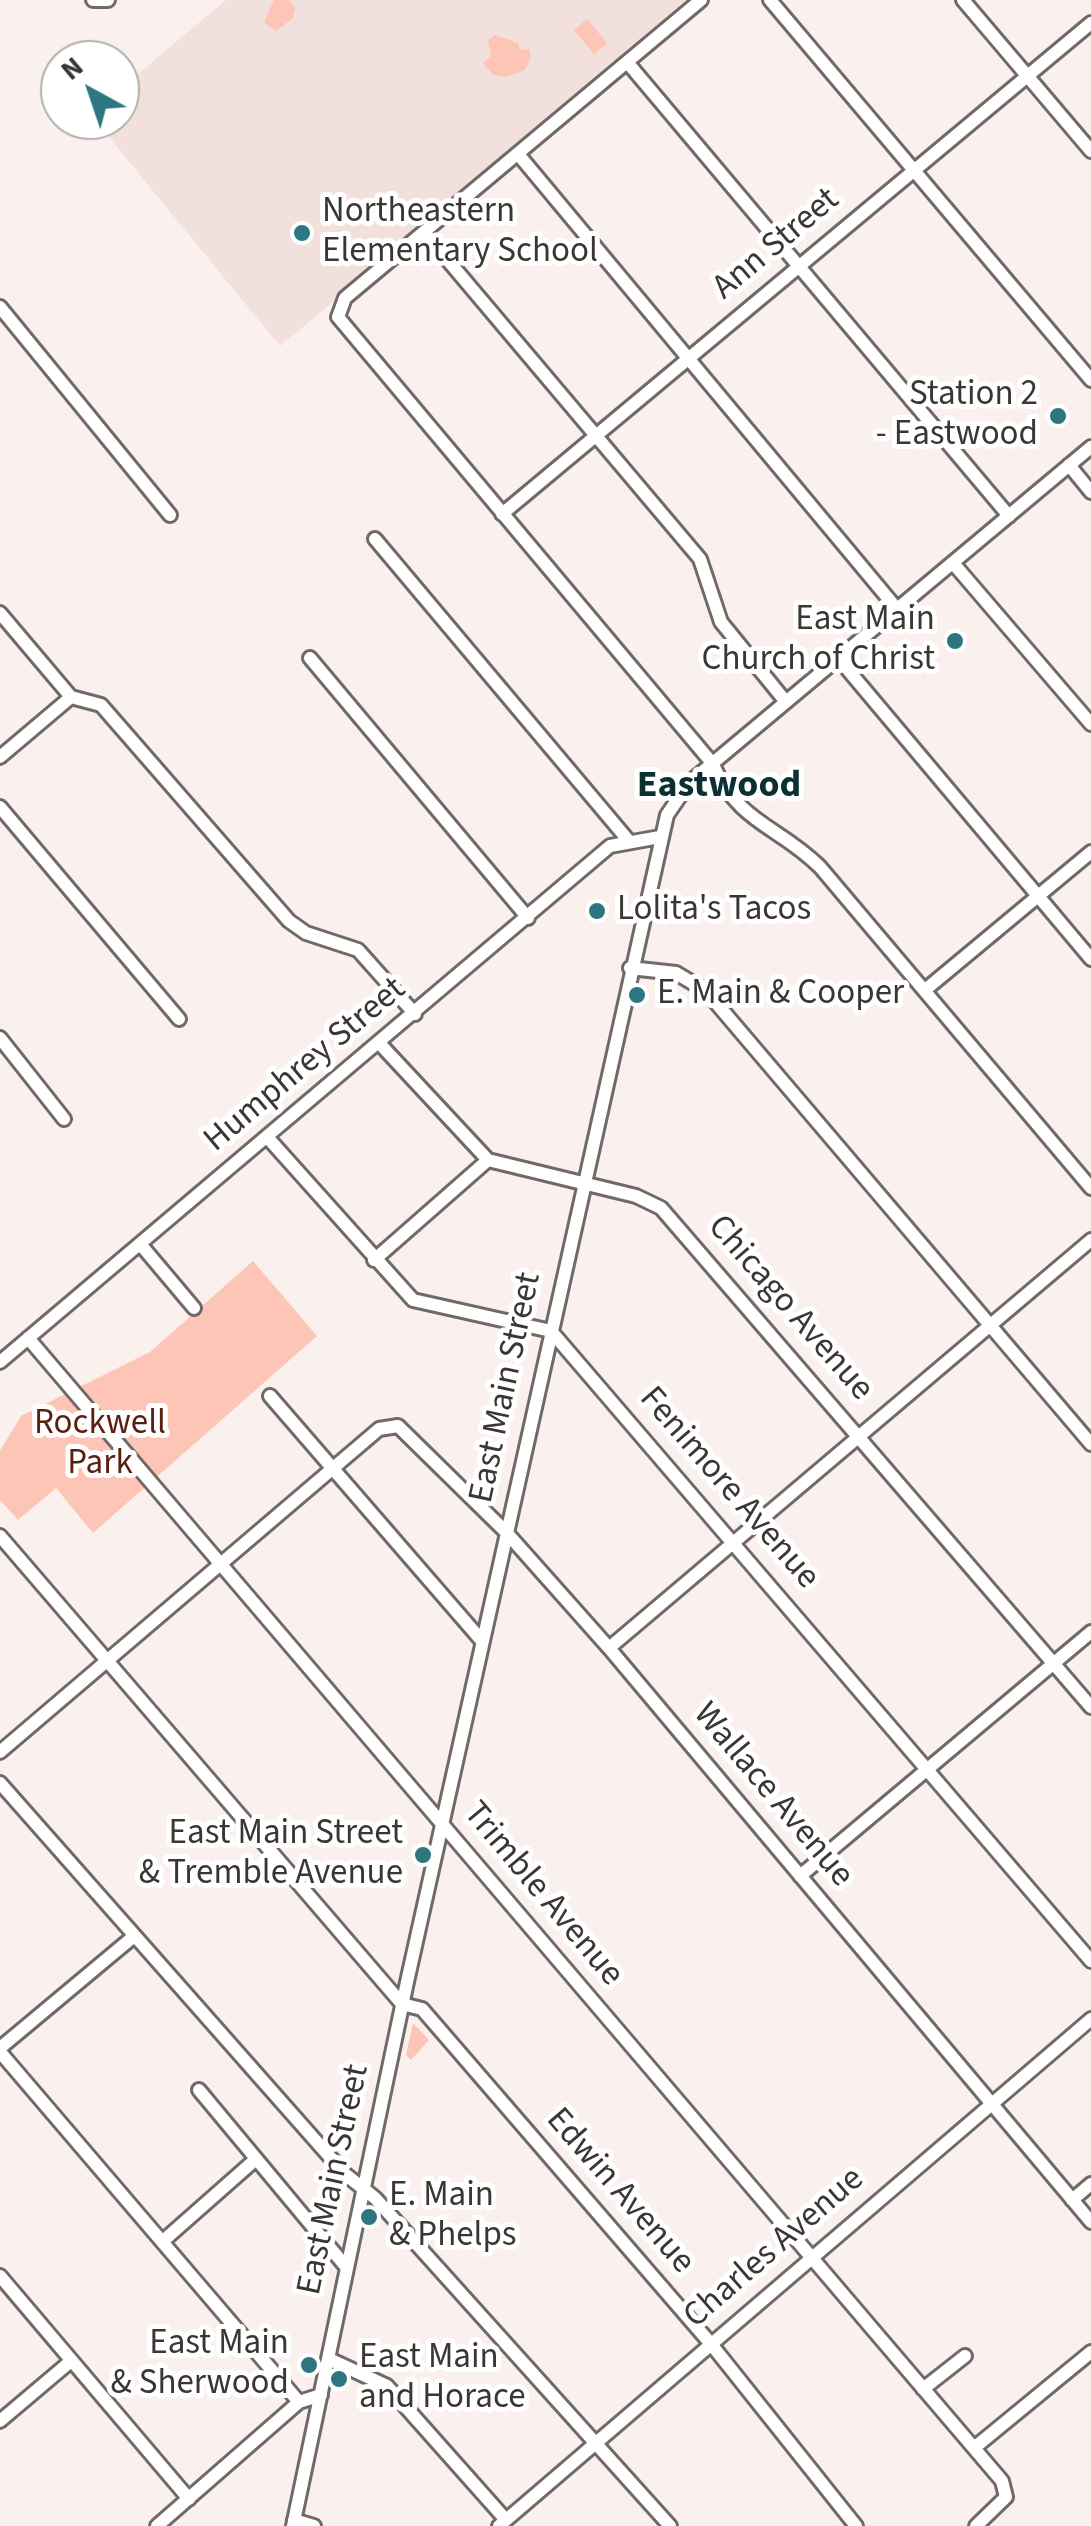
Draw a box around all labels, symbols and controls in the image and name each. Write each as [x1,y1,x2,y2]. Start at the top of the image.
north arrow [40,40,140,140]
text: N [52,47,92,90]
street label: Ann Street [705,180,849,310]
place label: Northeastern Elementary School [322,192,598,274]
marker: Northeastern Elementary School [291,222,313,244]
place label: Station 2 - Eastwood [876,375,1038,457]
marker: Station 2 - Eastwood [1047,405,1069,427]
place label: East Main Church of Christ [701,600,935,682]
marker: East Main Church of Christ [944,630,966,652]
district label: Eastwood [637,765,801,811]
place label: Lolita's Tacos [617,890,811,932]
marker: Lolita's Tacos [586,900,608,922]
street label: Humphrey Street [197,970,415,1162]
place label: E. Main & Cooper [657,974,904,1016]
marker: E. Main & Cooper [626,984,648,1006]
street label: Chicago Avenue [697,1208,881,1410]
street label: East Main Street [462,1269,552,1507]
street label: Fenimore Avenue [629,1379,827,1599]
park label: Rockwell Park [34,1404,166,1486]
street label: Wallace Avenue [683,1695,861,1897]
street label: Trimble Avenue [453,1794,631,1996]
place label: East Main Street & Tremble Avenue [139,1814,403,1896]
marker: East Main Street & Tremble Avenue [412,1844,434,1866]
street label: East Main Street [290,2061,380,2299]
street label: Edwin Avenue [536,2101,702,2283]
street label: Charles Avenue [676,2159,874,2339]
place label: E. Main & Phelps [389,2176,516,2258]
marker: E. Main & Phelps [358,2206,380,2228]
place label: East Main & Sherwood [110,2324,289,2406]
place label: East Main and Horace [359,2338,526,2420]
marker: East Main & Sherwood [298,2354,320,2376]
marker: East Main and Horace [328,2368,350,2390]

